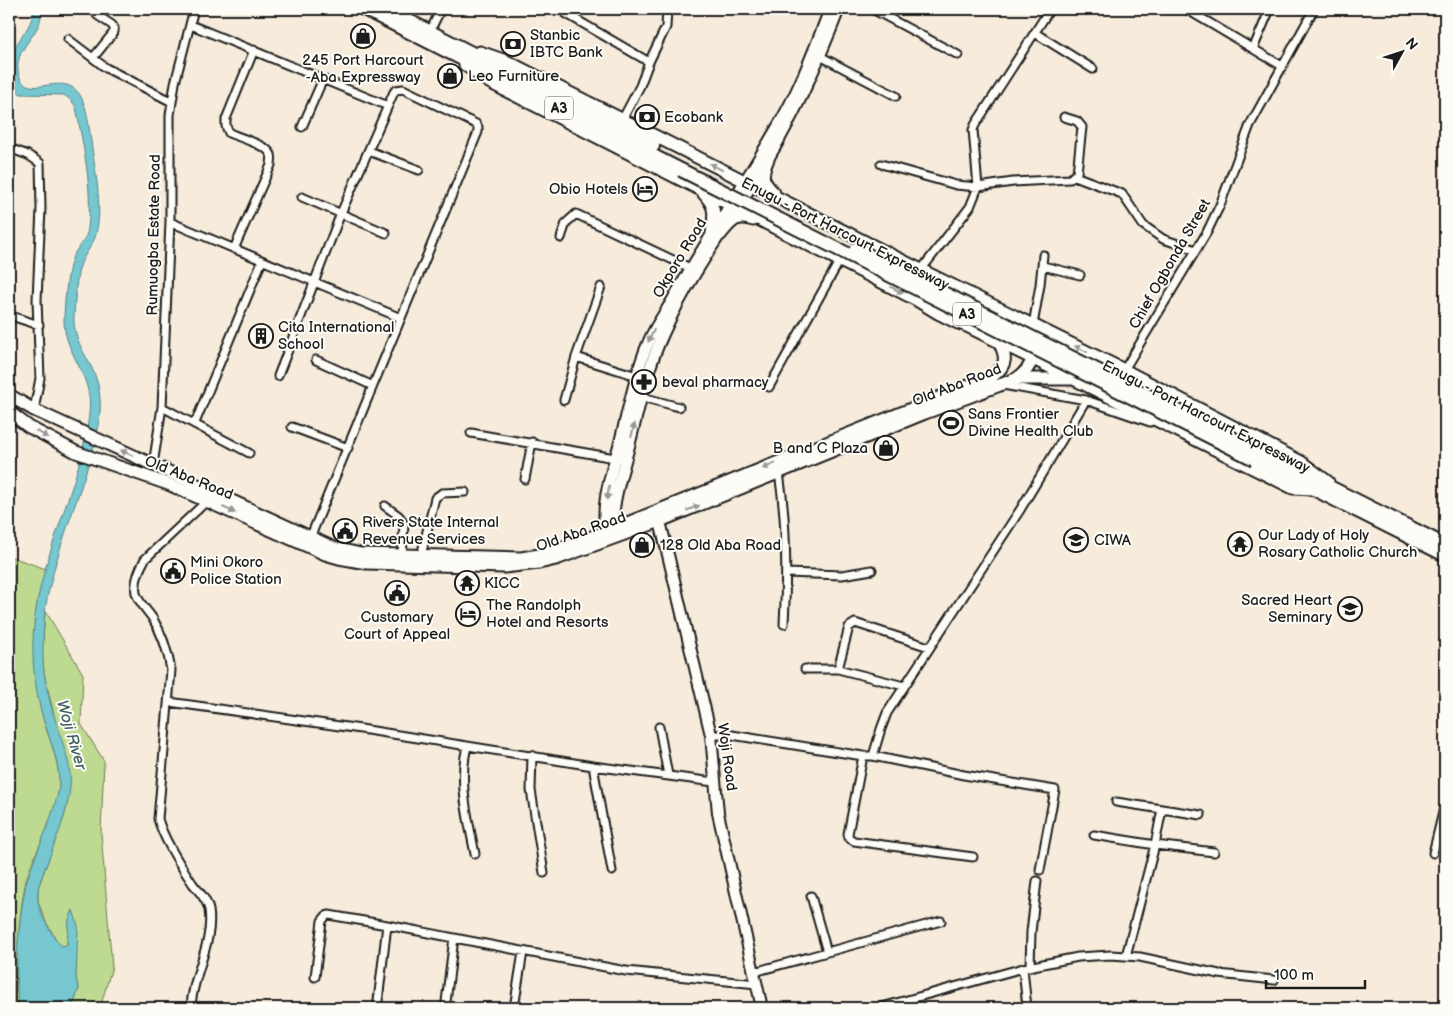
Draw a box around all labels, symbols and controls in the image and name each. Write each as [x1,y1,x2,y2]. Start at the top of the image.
shop icon: 245 Port Harcourt -Aba Expressway [350,23,376,49]
place label: Stanbic IBTC Bank [530,26,603,62]
north arrow [1376,28,1426,78]
bank icon: Stanbic IBTC Bank [500,31,526,57]
text: N [1402,34,1421,53]
place label: 245 Port Harcourt -Aba Expressway [302,51,424,87]
shop icon: Leo Furniture [437,63,463,89]
place label: Leo Furniture [468,67,559,86]
road number: A3 [545,96,573,120]
bank icon: Ecobank [634,104,660,130]
place label: Ecobank [664,108,724,127]
street label: Rumuogba Estate Road [143,154,165,316]
one-way arrow [709,163,723,171]
street label: Enugu - Port Harcourt Expressway [738,173,952,295]
hotel icon: Obio Hotels [632,176,658,202]
place label: Obio Hotels [549,180,629,199]
street label: Chief Ogbonda Street [1125,195,1215,333]
street label: Okporo Road [649,215,711,301]
one-way arrow [890,286,904,294]
road number: A3 [953,302,981,326]
place label: Cita International School [278,318,394,354]
building icon: Cita International School [248,323,274,349]
one-way arrow [647,329,655,343]
one-way arrow [1074,345,1088,353]
street label: Enugu - Port Harcourt Expressway [1099,356,1313,478]
street label: Old Aba Road [910,359,1004,411]
pharmacy icon: beval pharmacy [631,369,657,395]
place label: beval pharmacy [662,373,769,392]
place label: Sans Frontier Divine Health Club [968,405,1094,441]
sports icon: Sans Frontier Divine Health Club [938,410,964,436]
one-way arrow [629,422,637,437]
one-way arrow [34,430,49,438]
shop icon: B and C Plaza [873,435,899,461]
place label: B and C Plaza [773,439,868,458]
one-way arrow [120,448,135,457]
street label: Old Aba Road [142,452,236,504]
one-way arrow [762,463,776,471]
one-way arrow [603,485,611,501]
one-way arrow [686,503,700,511]
one-way arrow [222,507,236,515]
street label: Old Aba Road [534,508,628,556]
place label: Rivers State Internal Revenue Services [362,513,499,549]
public building icon: Rivers State Internal Revenue Services [332,518,358,544]
place label: Our Lady of Holy Rosary Catholic Church [1258,526,1417,562]
school or university icon: CIWA [1063,527,1089,553]
place label: CIWA [1094,531,1132,550]
temple icon: Our Lady of Holy Rosary Catholic Church [1227,531,1253,557]
shop icon: 128 Old Aba Road [629,532,655,558]
place label: 128 Old Aba Road [660,536,781,555]
place label: Mini Okoro Police Station [190,553,282,589]
public building icon: Mini Okoro Police Station [160,558,186,584]
temple icon: KICC [454,570,480,596]
place label: KICC [484,574,520,593]
public building icon: Customary Court of Appeal [384,580,410,606]
place label: Sacred Heart Seminary [1241,591,1332,627]
place label: The Randolph Hotel and Resorts [486,596,609,632]
school or university icon: Sacred Heart Seminary [1337,596,1363,622]
hotel icon: The Randolph Hotel and Resorts [455,601,481,627]
place label: Customary Court of Appeal [344,608,450,644]
water label: Woji River [52,698,90,773]
street label: Woji Road [713,722,741,792]
scale bar [1266,957,1365,989]
text: 100 m [1274,966,1314,985]

